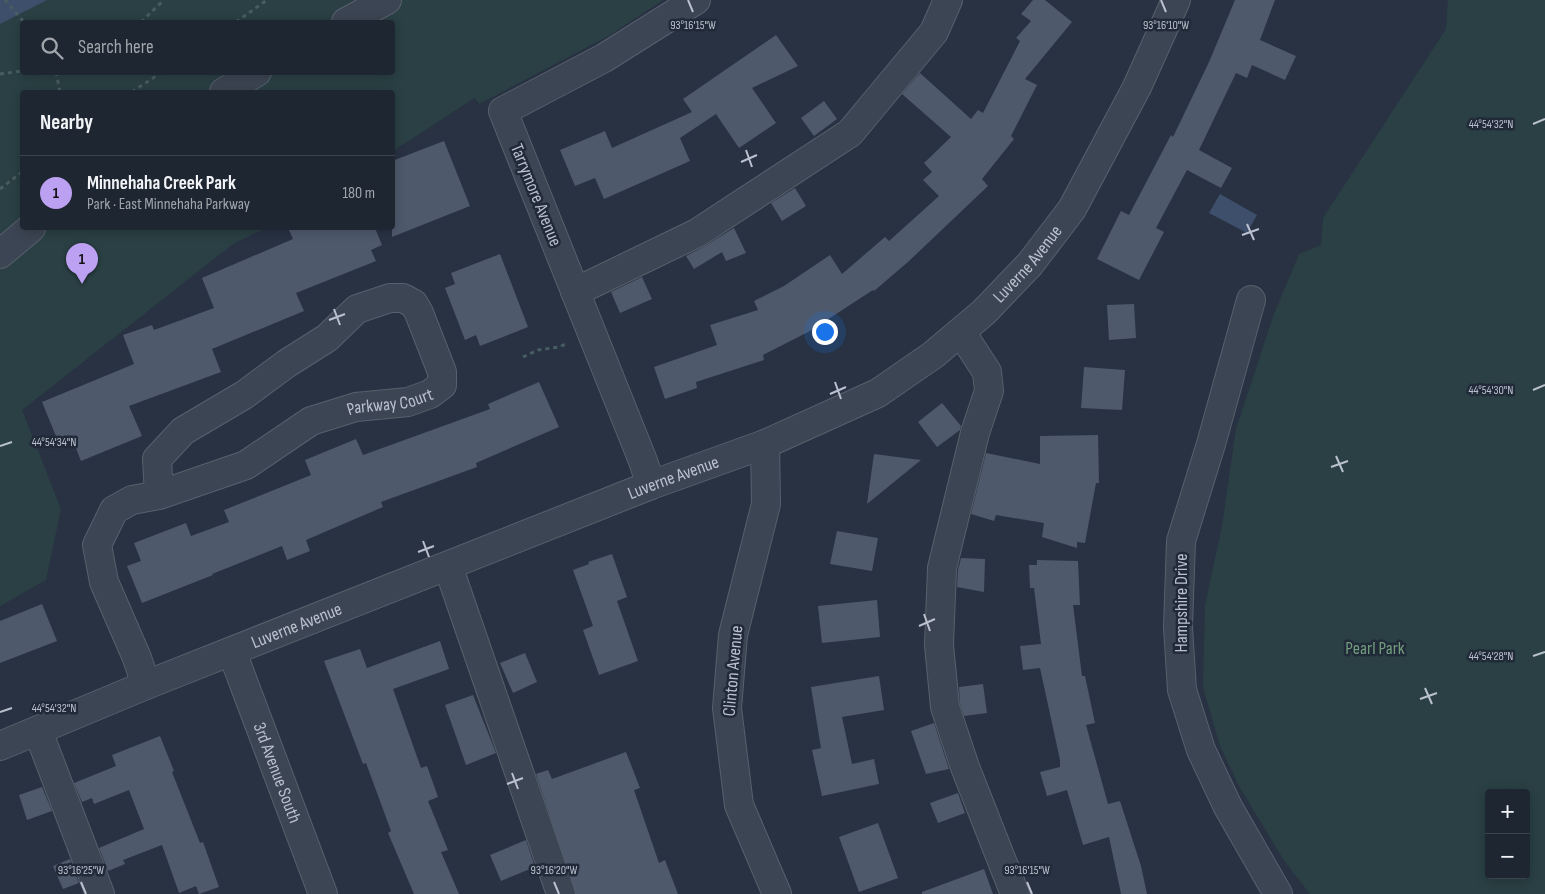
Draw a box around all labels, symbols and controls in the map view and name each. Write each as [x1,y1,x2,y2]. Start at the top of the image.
text: 93°16'15"W [670,18,716,33]
text: 93°16'10"W [1143,18,1189,33]
search box [20,20,395,75]
icon: search [38,34,66,62]
text: Search here [78,36,154,59]
text: Nearby [40,110,93,135]
text: 44°54'32"N [1469,117,1513,132]
street label: Tarrymore Avenue [506,141,566,249]
text: Minnehaha Creek Park [87,172,236,195]
text: 1 [53,184,59,203]
text: 180 m [342,184,375,203]
text: Park · East Minnehaha Parkway [87,195,250,214]
street label: Luverne Avenue [988,221,1066,307]
pin: 1 [66,243,98,284]
your location [812,319,838,345]
street label: Parkway Court [344,383,436,420]
text: 44°54'30"N [1469,383,1513,398]
text: 44°54'34"N [32,435,76,450]
street label: Luverne Avenue [625,451,722,504]
street label: Hampshire Drive [1171,554,1192,653]
street label: Luverne Avenue [248,598,345,653]
street label: Clinton Avenue [719,625,747,717]
park label: Pearl Park [1345,638,1405,659]
text: 44°54'28"N [1469,649,1513,664]
text: 44°54'32"N [32,701,76,716]
street label: 3rd Avenue South [249,720,306,826]
map controls [1485,789,1530,879]
button: + [1485,789,1530,834]
button: − [1485,834,1530,879]
text: 93°16'25"W [58,863,104,878]
text: 93°16'20"W [531,863,578,878]
text: 93°16'15"W [1004,863,1050,878]

